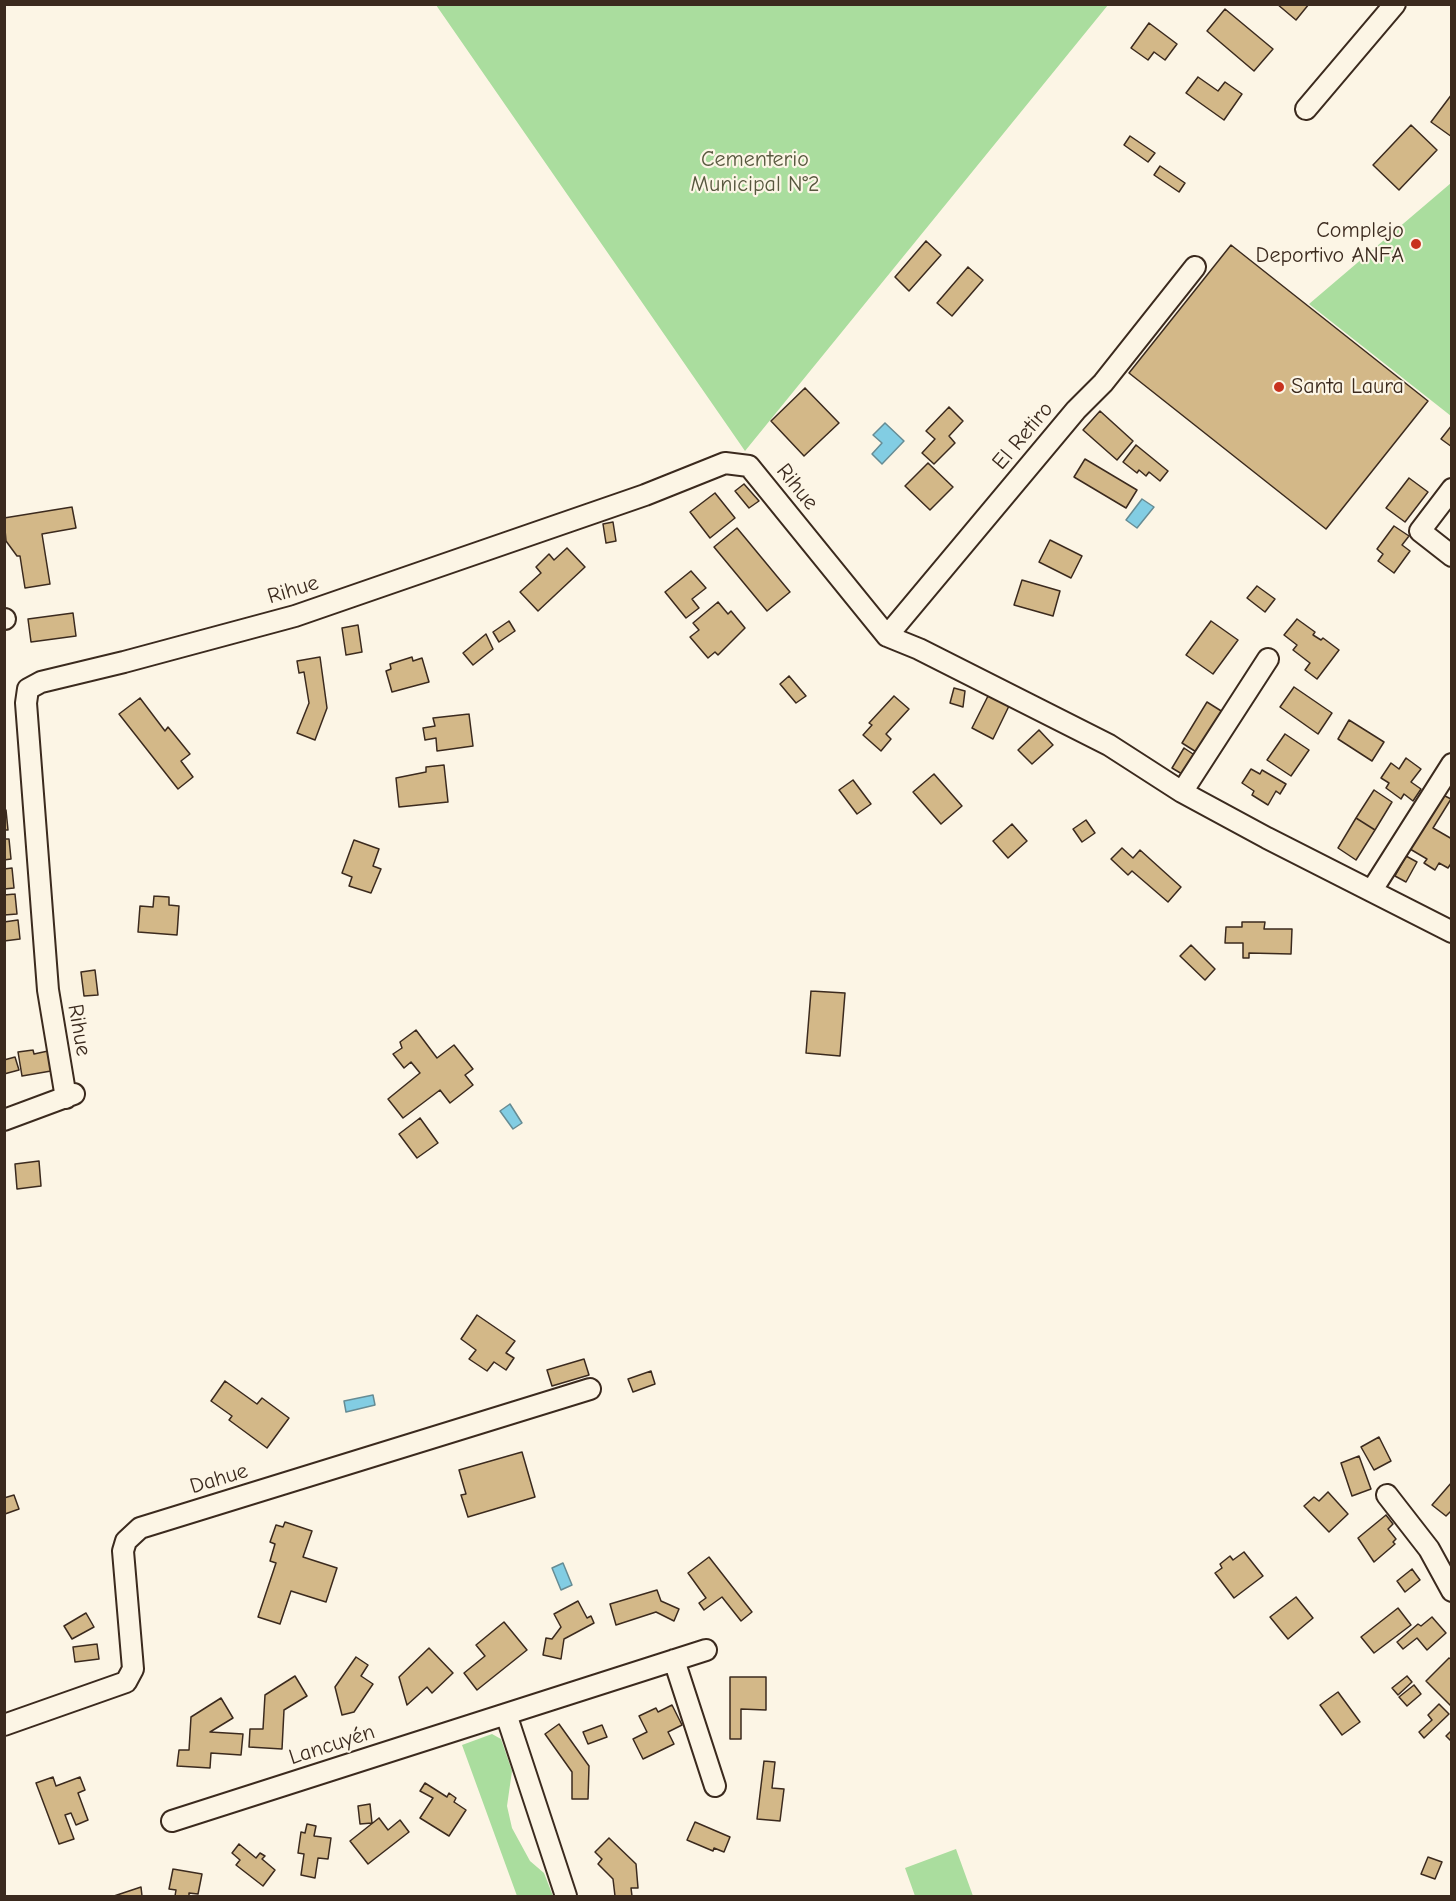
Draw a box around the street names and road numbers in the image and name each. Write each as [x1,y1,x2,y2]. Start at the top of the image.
street label: El Retiro [987,397,1059,475]
street label: Rihue [770,458,824,516]
street label: Rihue [264,570,322,610]
street label: Rihue [61,1002,97,1058]
street label: Dahue [187,1458,251,1500]
street label: Lancuyén [286,1719,378,1771]

